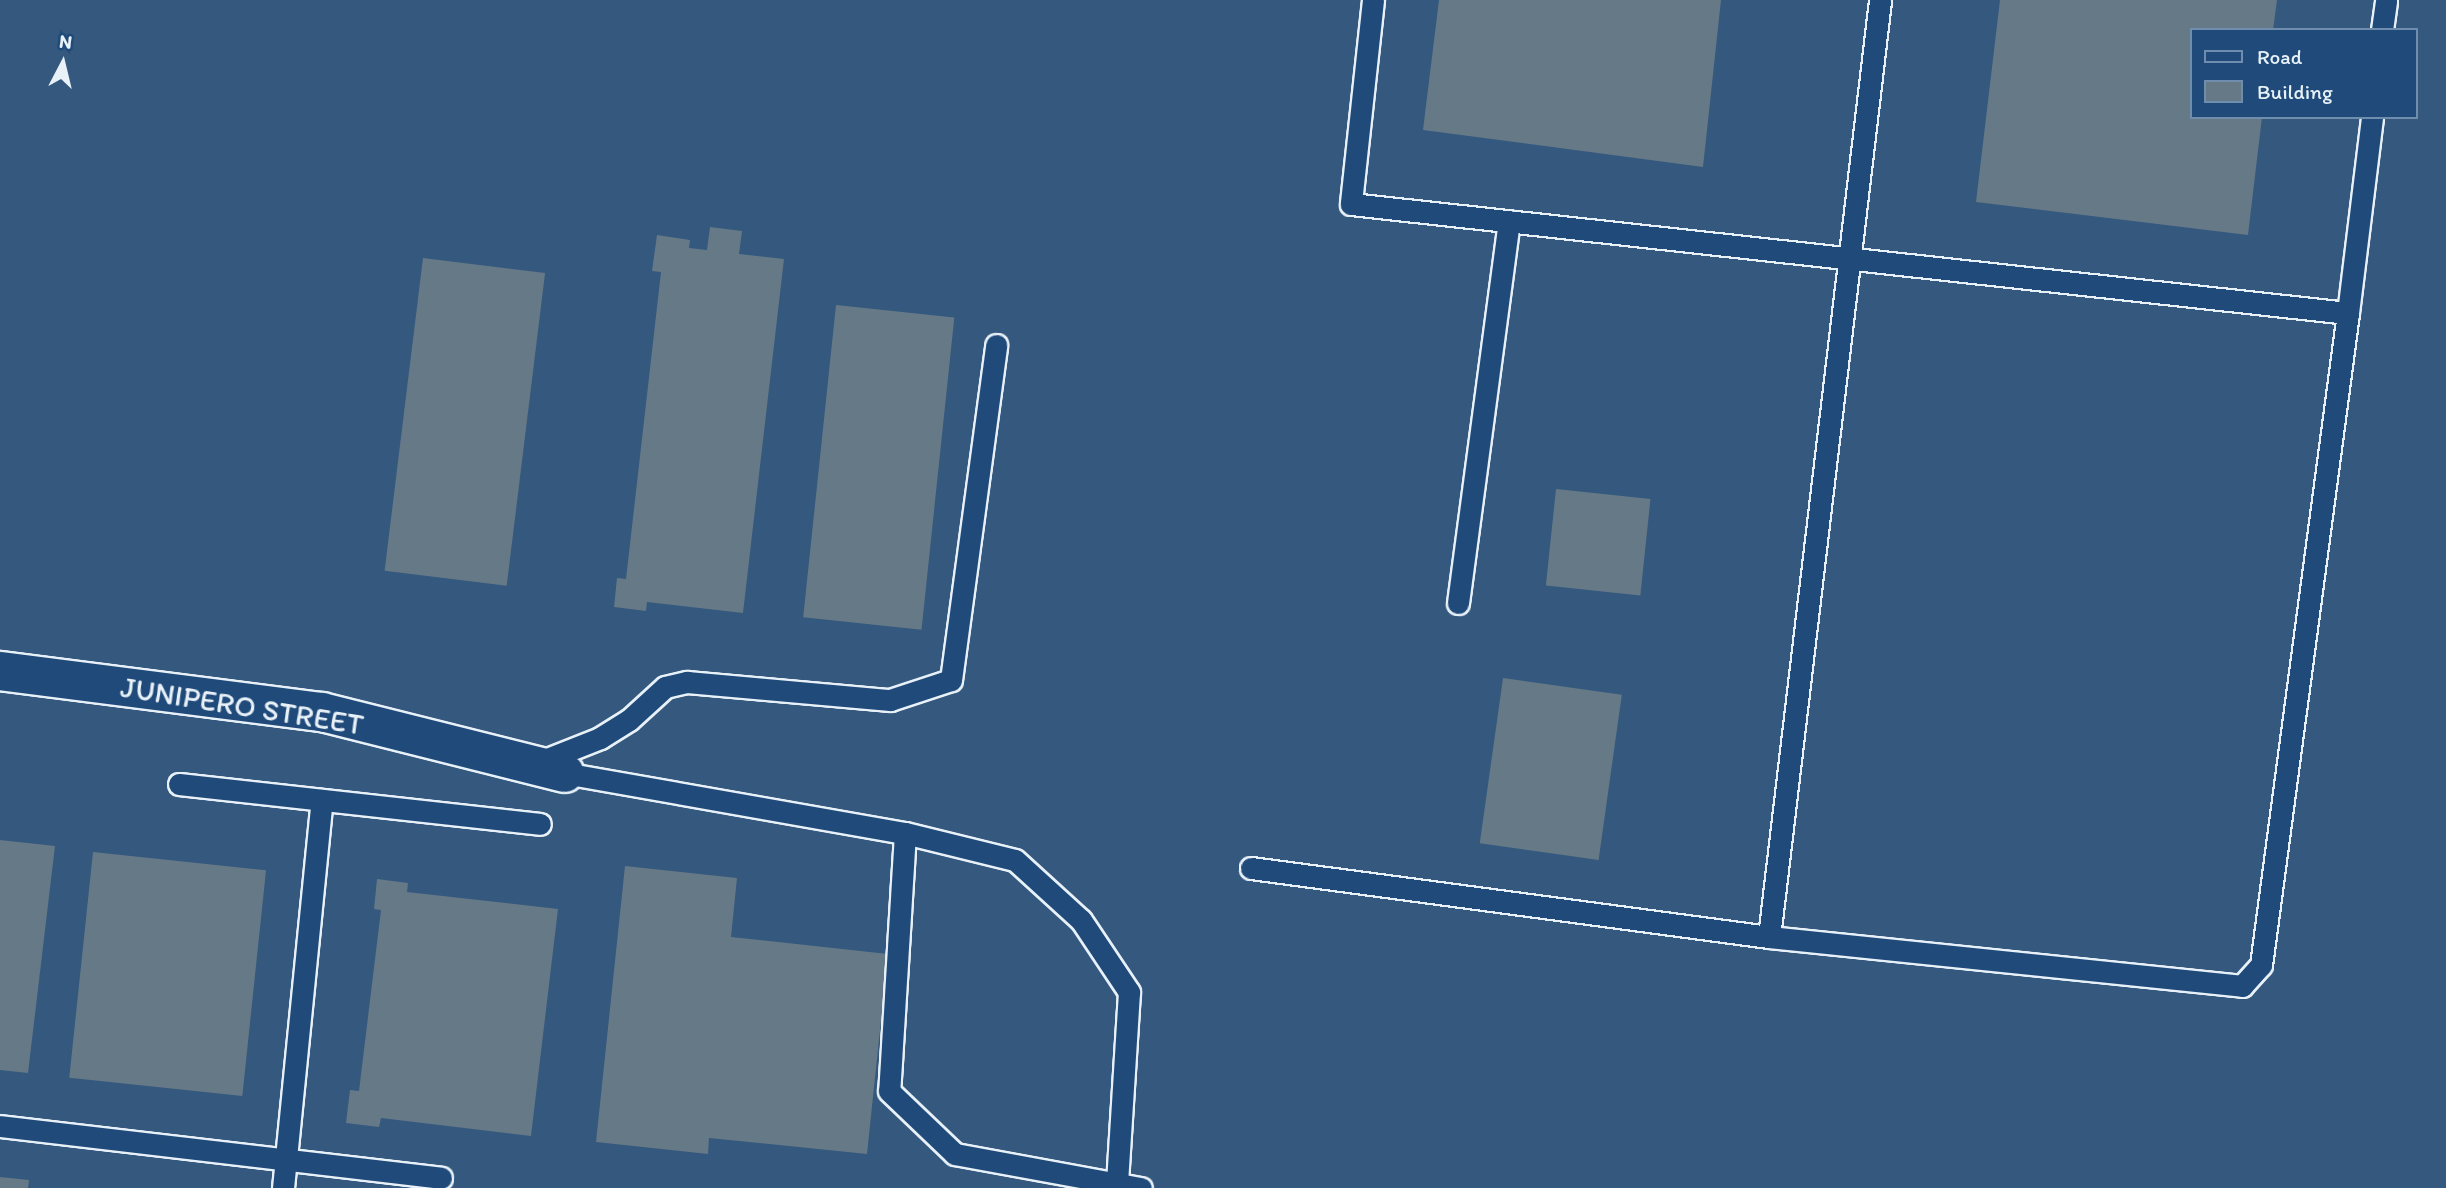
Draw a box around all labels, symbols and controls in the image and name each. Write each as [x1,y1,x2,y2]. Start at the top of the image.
north arrow [28,28,98,98]
legend [2190,28,2418,119]
text: N [58,29,73,54]
text: Road [2257,44,2302,69]
text: Building [2257,79,2333,104]
street label: JUNIPERO STREET [118,669,366,743]

